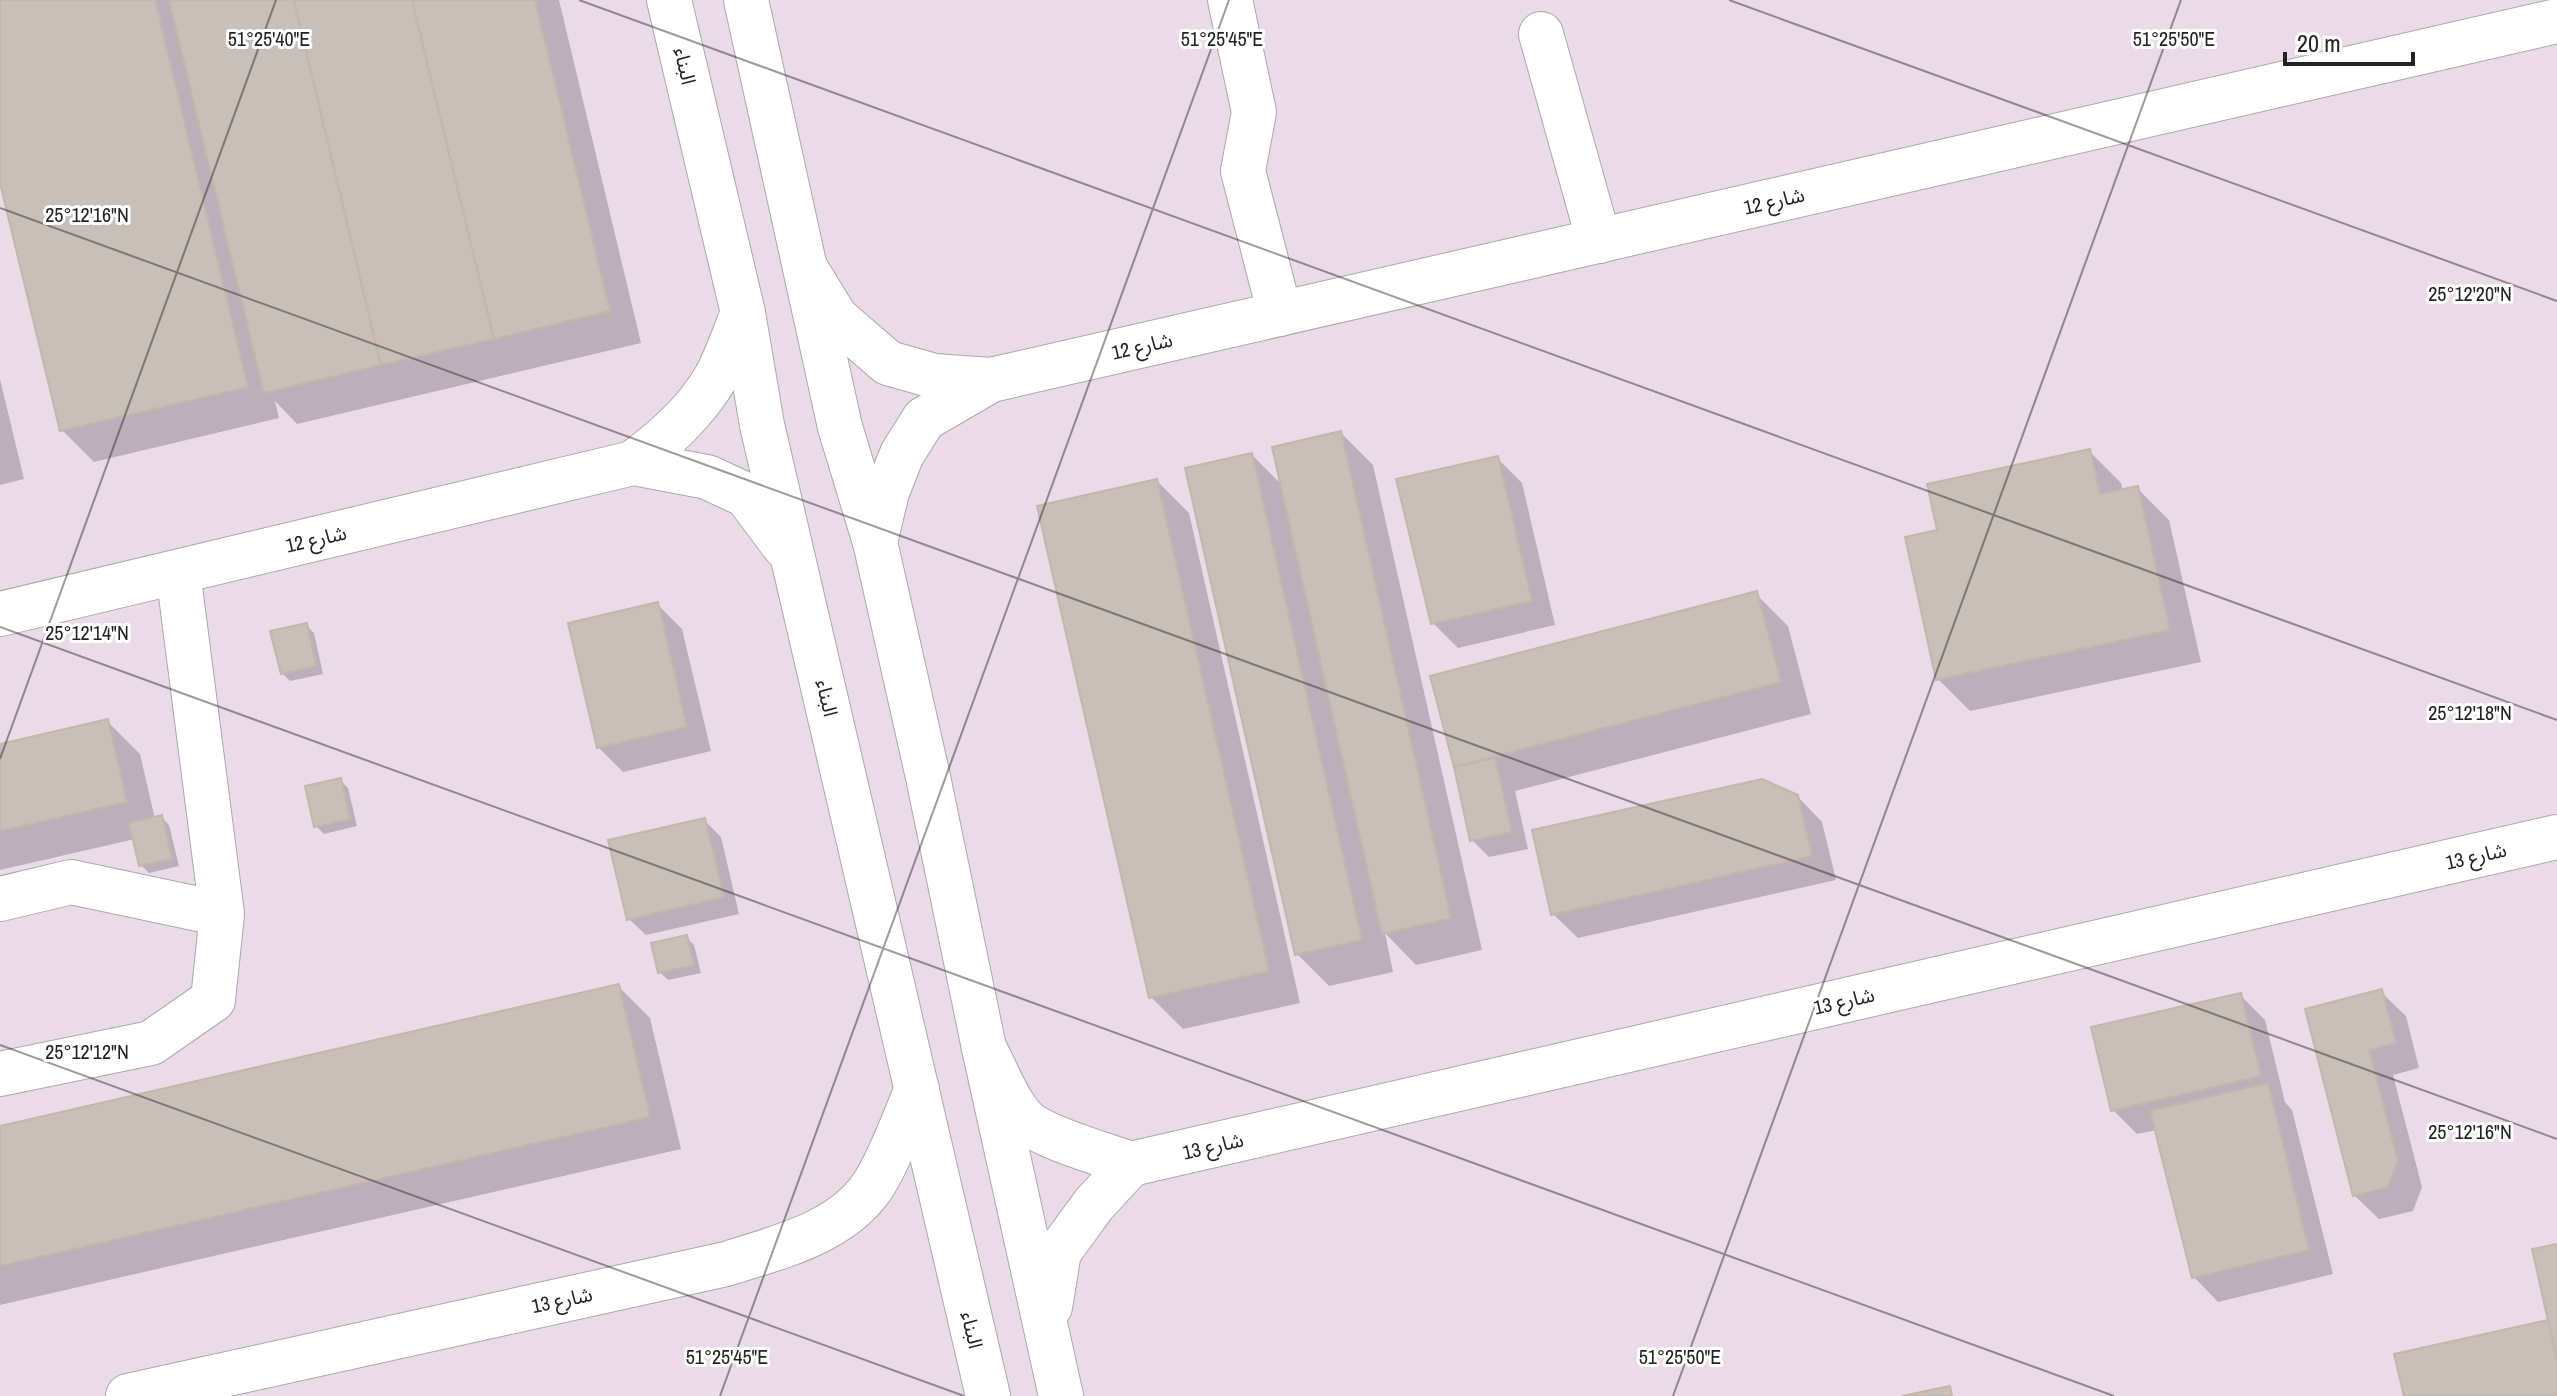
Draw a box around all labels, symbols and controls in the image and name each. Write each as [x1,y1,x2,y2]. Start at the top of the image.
scale bar [2285,16,2413,66]
text: 51°25'40"E [228,25,310,52]
text: 51°25'45"E [1181,25,1263,52]
text: 51°25'50"E [2133,25,2215,52]
text: 20 m [2297,27,2341,59]
street label: البناء [668,44,703,87]
street label: شارع 12 [1741,180,1807,223]
text: 25°12'16"N [45,201,129,228]
text: 25°12'20"N [2428,280,2512,307]
street label: شارع 12 [1109,325,1175,368]
street label: شارع 12 [283,518,349,561]
text: 25°12'14"N [45,619,129,646]
street label: البناء [810,676,845,719]
text: 25°12'18"N [2428,699,2512,726]
street label: شارع 13 [2443,835,2509,878]
street label: شارع 13 [1811,980,1877,1023]
text: 25°12'12"N [45,1038,129,1065]
text: 25°12'16"N [2428,1118,2512,1145]
street label: شارع 13 [1180,1125,1246,1168]
street label: شارع 13 [529,1280,595,1321]
street label: البناء [955,1308,990,1351]
text: 51°25'45"E [686,1343,768,1370]
text: 51°25'50"E [1639,1343,1721,1370]

